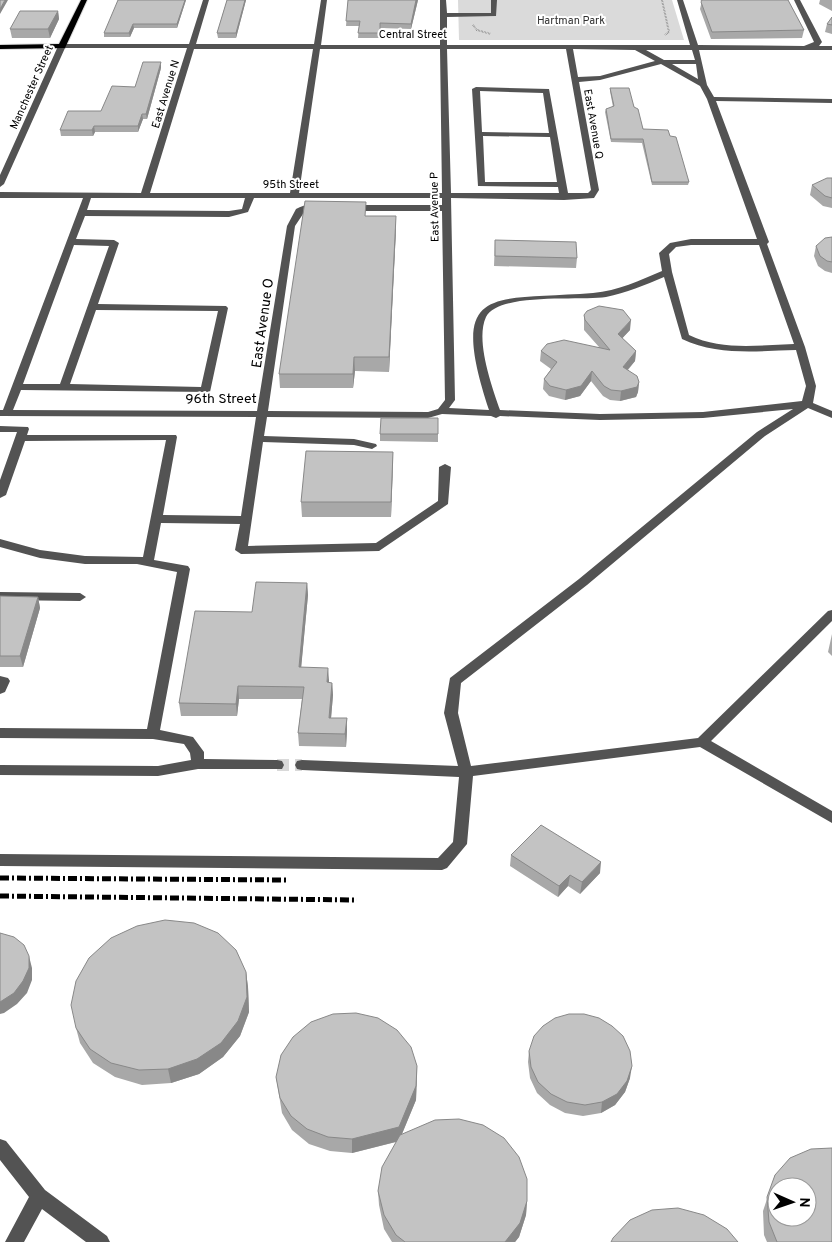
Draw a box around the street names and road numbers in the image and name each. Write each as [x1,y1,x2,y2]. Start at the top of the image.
street label: Central Street [379,28,447,42]
street label: Manchester Street [7,43,57,132]
street label: East Avenue N [149,58,183,130]
street label: East Avenue Q [580,88,606,160]
street label: East Avenue P [427,172,443,242]
street label: 95th Street [263,178,319,192]
street label: East Avenue O [249,277,278,369]
street label: 96th Street [185,391,257,408]

